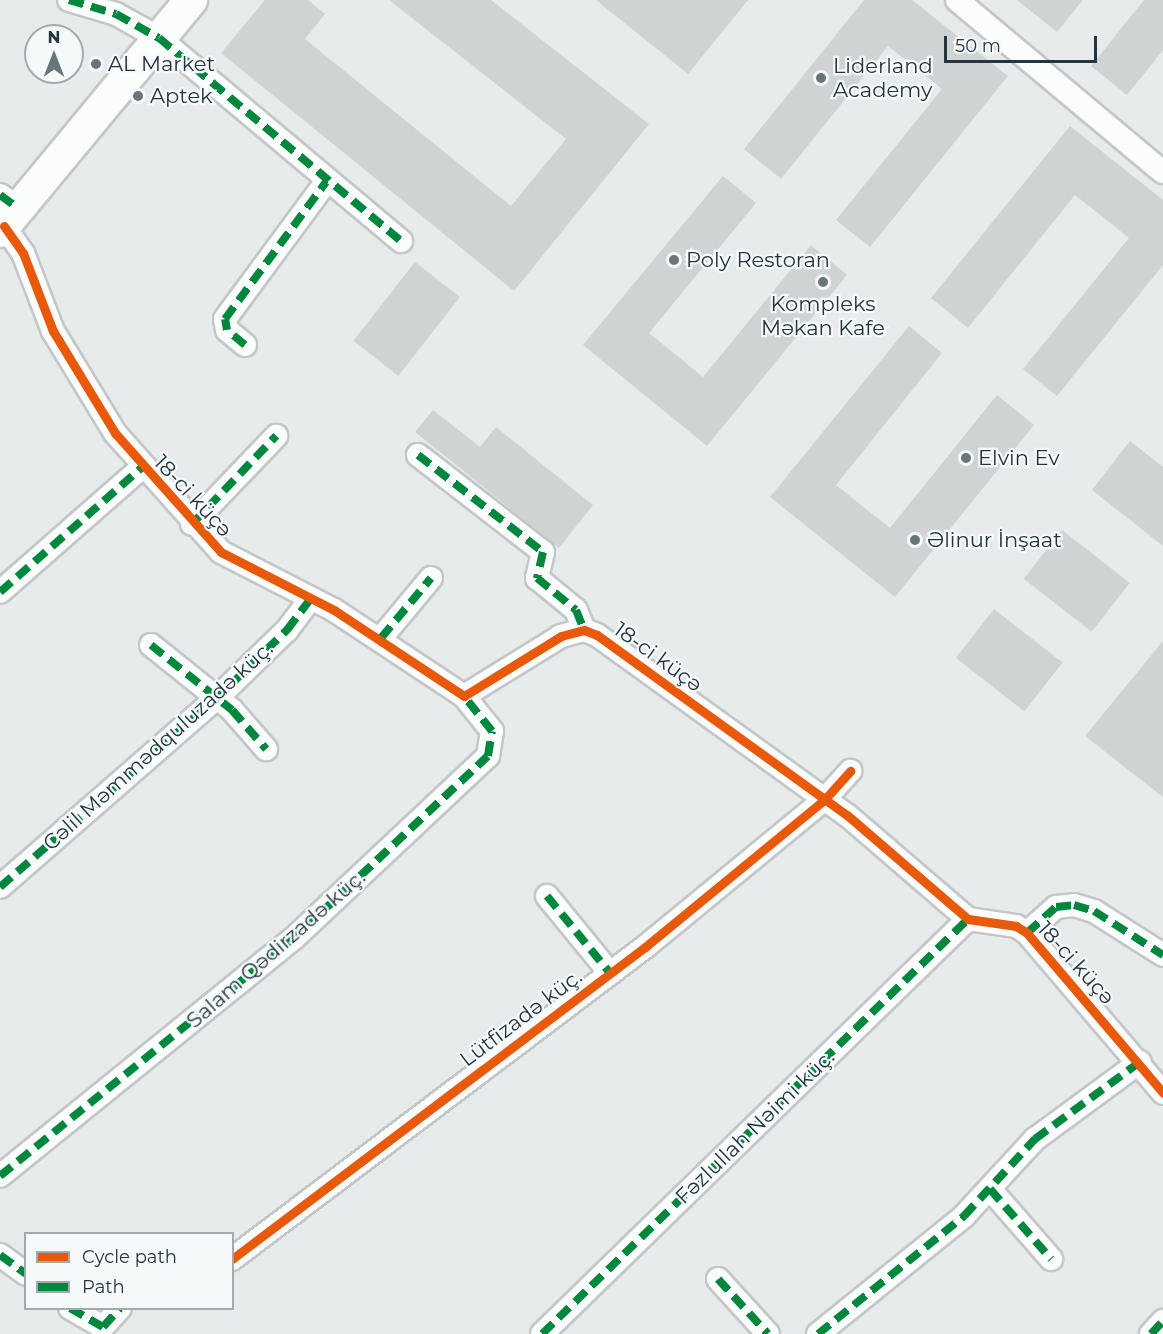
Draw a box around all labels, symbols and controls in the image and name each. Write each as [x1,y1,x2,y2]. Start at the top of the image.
north arrow [24,24,84,84]
scale bar [947,24,1100,62]
text: N [48,28,60,47]
text: 50 m [955,35,1001,57]
place label: AL Market [108,51,215,77]
place label: Liderland Academy [833,53,933,103]
marker: AL Market [89,57,103,71]
marker: Liderland Academy [814,71,828,85]
place label: Aptek [150,83,213,109]
marker: Aptek [131,89,145,103]
place label: Poly Restoran [686,247,830,273]
marker: Poly Restoran [667,253,681,267]
marker: Kompleks Məkan Kafe [816,275,830,289]
place label: Kompleks Məkan Kafe [761,291,885,341]
place label: Elvin Ev [978,445,1060,471]
street label: 18-ci küçə [149,450,237,542]
marker: Elvin Ev [959,451,973,465]
place label: Əlinur İnşaat [927,527,1062,553]
marker: Əlinur İnşaat [908,533,922,547]
street label: 18-ci küçə [609,617,707,697]
street label: Cəlil Məmmədquluzadə küç. [38,636,278,856]
street label: Salam Qədirzadə küç. [182,865,370,1033]
street label: 18-ci küçə [1032,916,1120,1010]
street label: Lütfizadə küç. [455,964,587,1072]
street label: Fəzlullah Nəimi küç. [670,1045,840,1209]
legend [24,1232,234,1310]
text: Cycle path [82,1246,177,1268]
text: Path [82,1276,125,1298]

